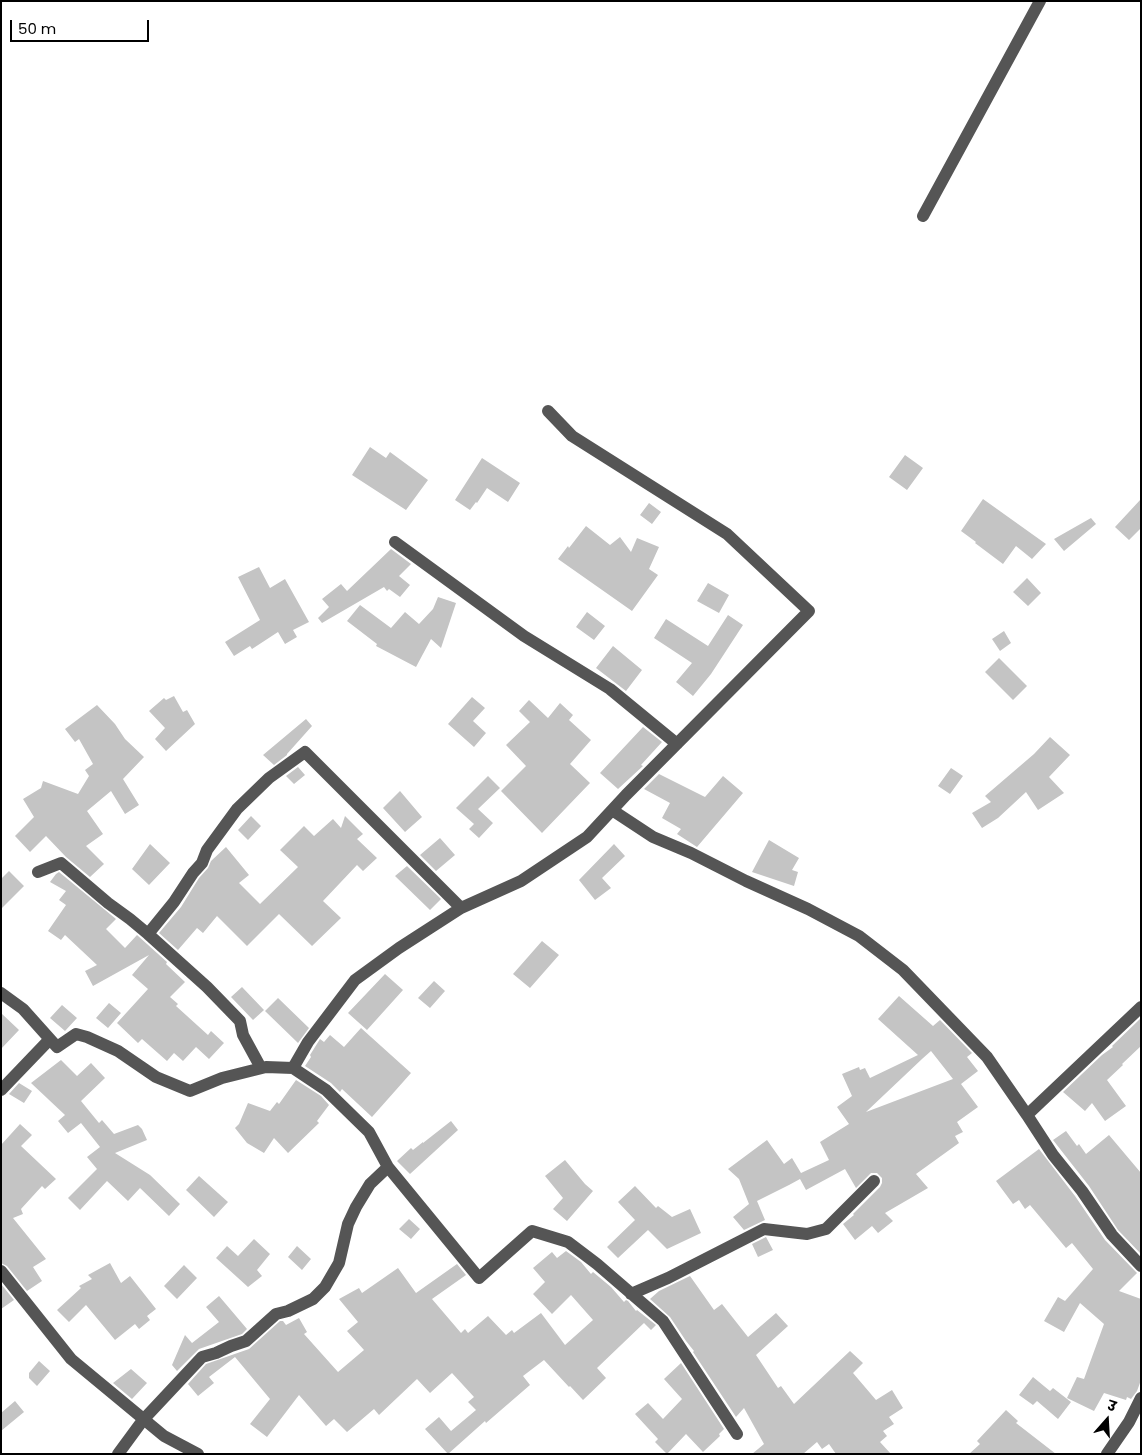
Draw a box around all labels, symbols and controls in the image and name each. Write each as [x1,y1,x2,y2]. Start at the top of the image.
scale bar [12,10,151,42]
text: 50 m [18,18,56,39]
north arrow [1082,1395,1132,1445]
text: उ [1105,1395,1119,1417]

